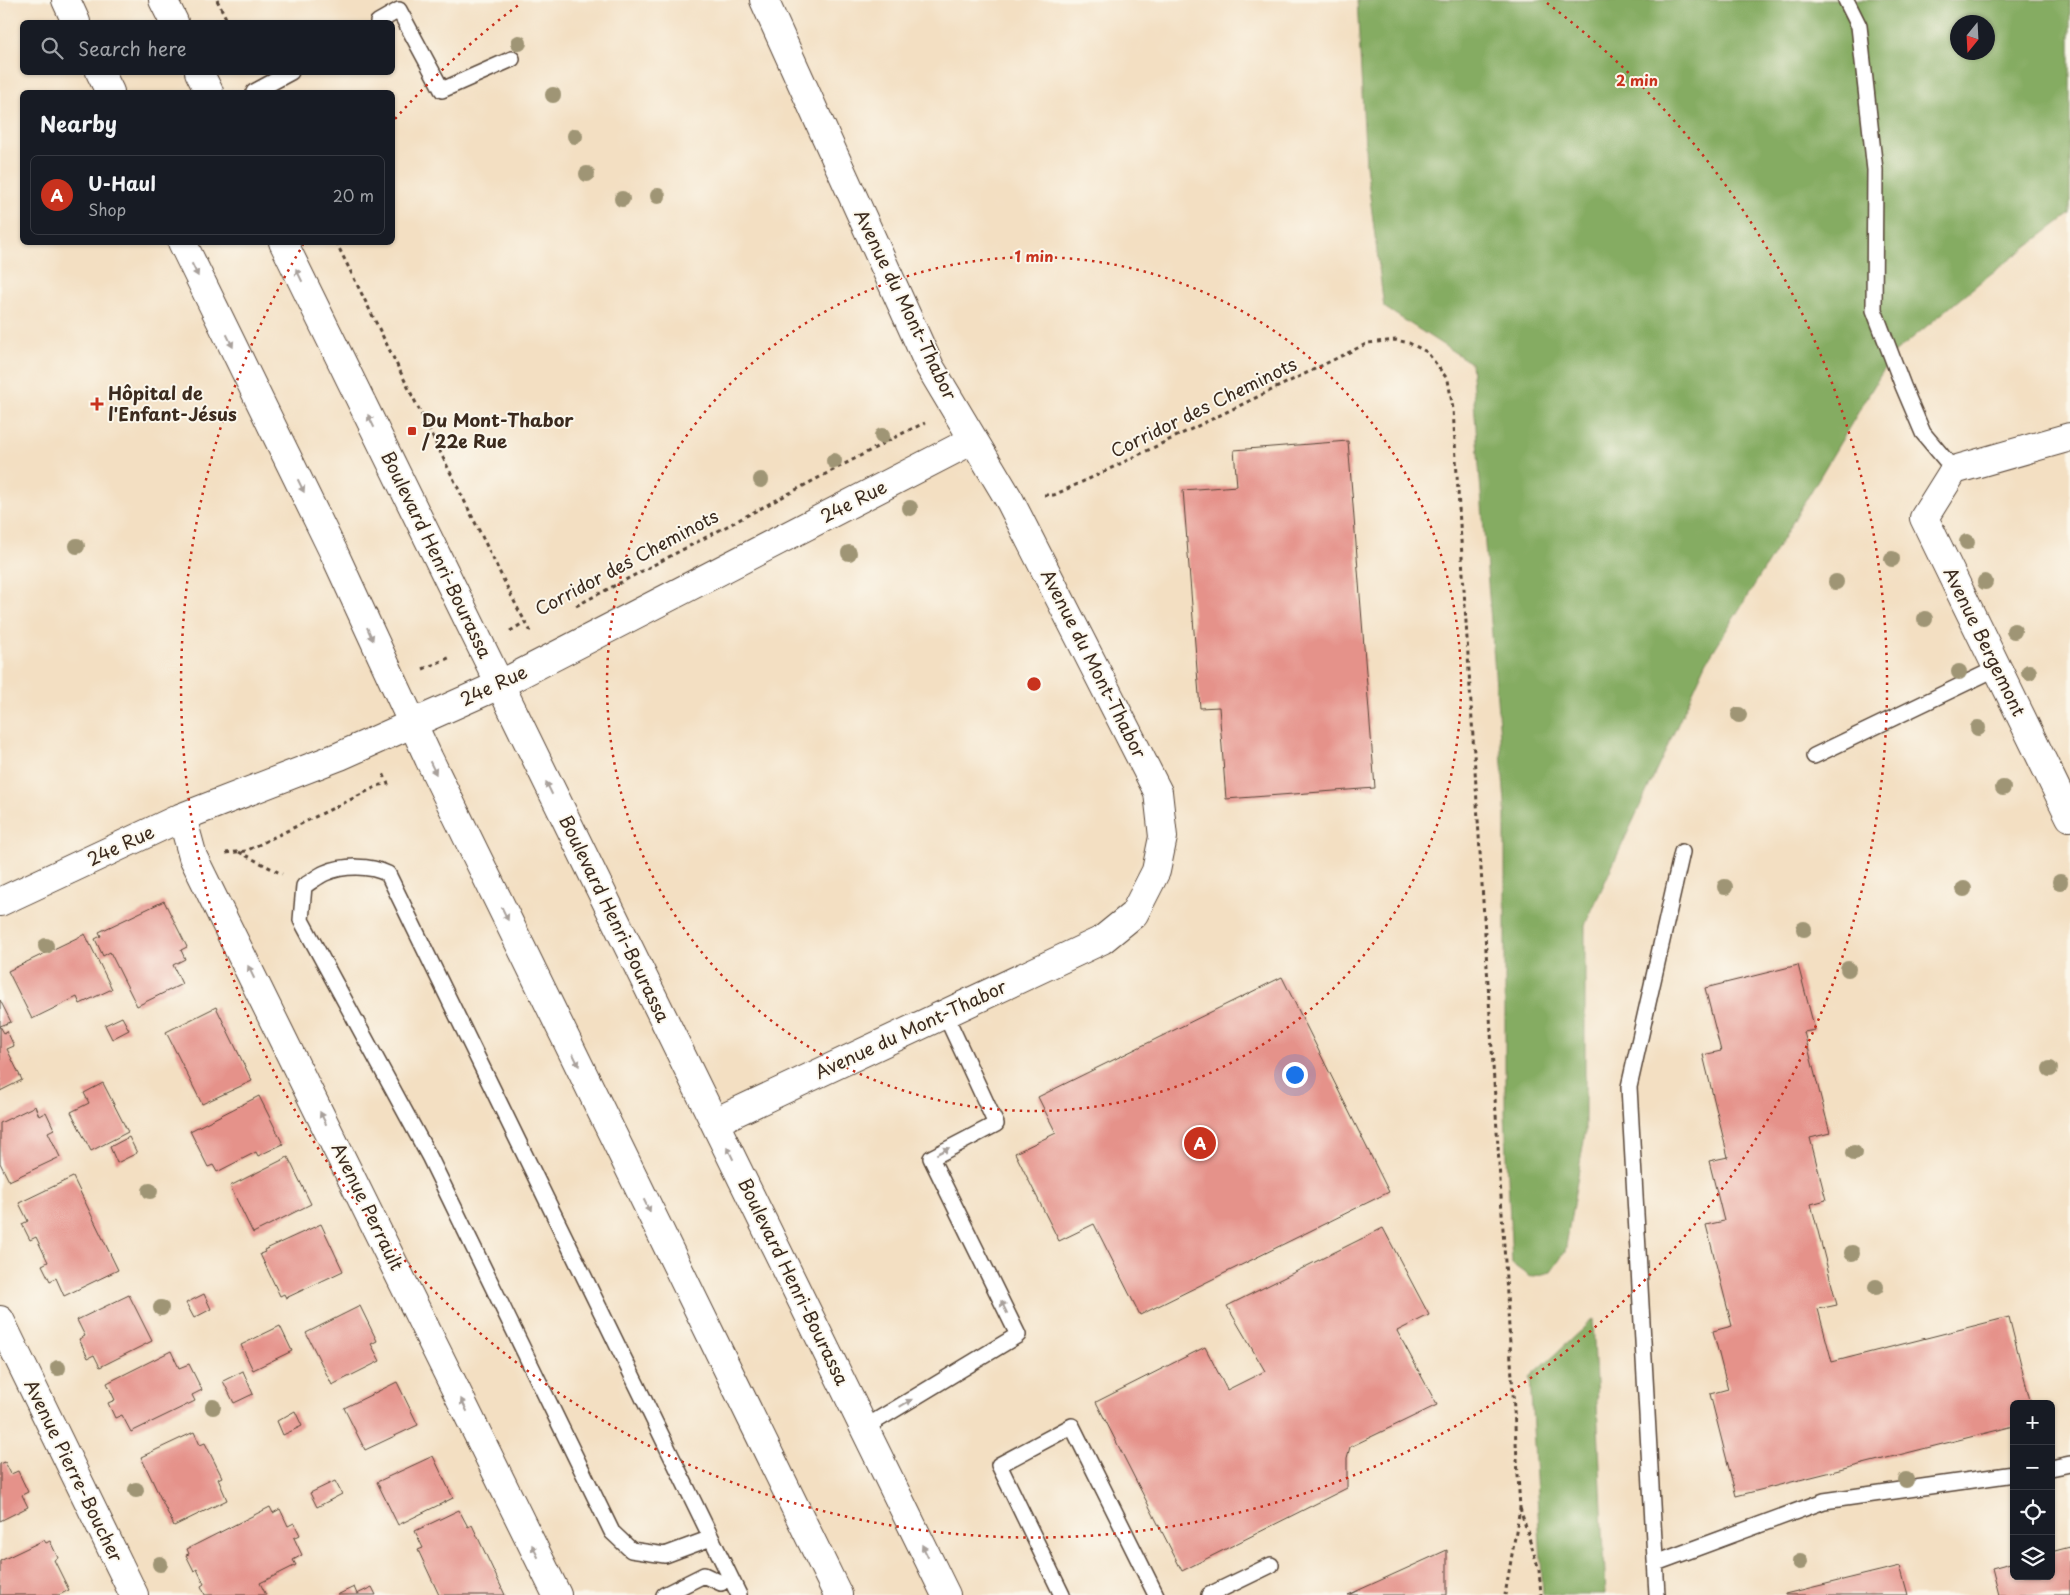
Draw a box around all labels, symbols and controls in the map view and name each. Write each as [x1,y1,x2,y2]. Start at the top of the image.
north arrow [1950,15,1995,60]
search box [20,20,395,75]
icon: search [38,34,66,62]
text: Search here [78,34,187,62]
text: 2 min [1616,68,1658,91]
text: Nearby [40,107,117,139]
text: U-Haul [88,169,156,197]
text: A [51,183,63,207]
text: 20 m [333,183,374,207]
text: Shop [88,197,126,221]
street label: Avenue du Mont-Thabor [848,205,965,405]
text: 1 min [1015,244,1053,267]
one-way arrow [192,263,200,277]
one-way arrow [295,268,303,282]
one-way arrow [226,333,234,348]
street label: Corridor des Cheminots [1106,350,1301,464]
place label: Hôpital de l'Enfant-Jésus [108,379,237,427]
marker: Hôpital de l'Enfant-Jésus [90,397,104,411]
place label: Du Mont-Thabor / 22e Rue [421,406,574,454]
one-way arrow [367,414,375,428]
marker: Du Mont-Thabor / 22e Rue [406,425,418,437]
street label: Boulevard Henri-Bourassa [375,446,500,663]
street label: 24e Rue [815,472,891,529]
one-way arrow [297,479,306,494]
street label: Corridor des Cheminots [530,502,723,622]
street label: Avenue Bergemont [1938,562,2033,720]
street label: Avenue du Mont-Thabor [1035,564,1154,763]
one-way arrow [367,627,375,641]
street label: 24e Rue [455,657,531,712]
centre of rings [1025,675,1043,693]
one-way arrow [429,760,437,775]
one-way arrow [545,781,553,795]
street label: Boulevard Henri-Bourassa [553,810,678,1027]
street label: 24e Rue [82,817,158,872]
one-way arrow [500,906,509,921]
one-way arrow [247,965,255,979]
street label: Avenue du Mont-Thabor [810,972,1011,1085]
one-way arrow [572,1052,580,1067]
your location [1282,1062,1308,1088]
one-way arrow [319,1111,327,1125]
pin: A [1184,1124,1216,1162]
street label: Avenue Perrault [326,1138,411,1275]
one-way arrow [726,1146,734,1160]
one-way arrow [936,1147,950,1155]
street label: Boulevard Henri-Bourassa [732,1173,857,1390]
one-way arrow [643,1198,651,1213]
one-way arrow [1000,1299,1008,1314]
street label: Avenue Pierre-Boucher [18,1374,131,1567]
one-way arrow [460,1398,468,1413]
one-way arrow [900,1398,913,1407]
map controls [2010,1400,2055,1580]
button: + [2010,1400,2055,1445]
button: − [2010,1445,2055,1490]
button: locate [2010,1490,2055,1535]
button: layers [2010,1535,2055,1580]
one-way arrow [531,1544,539,1558]
one-way arrow [921,1544,929,1558]

